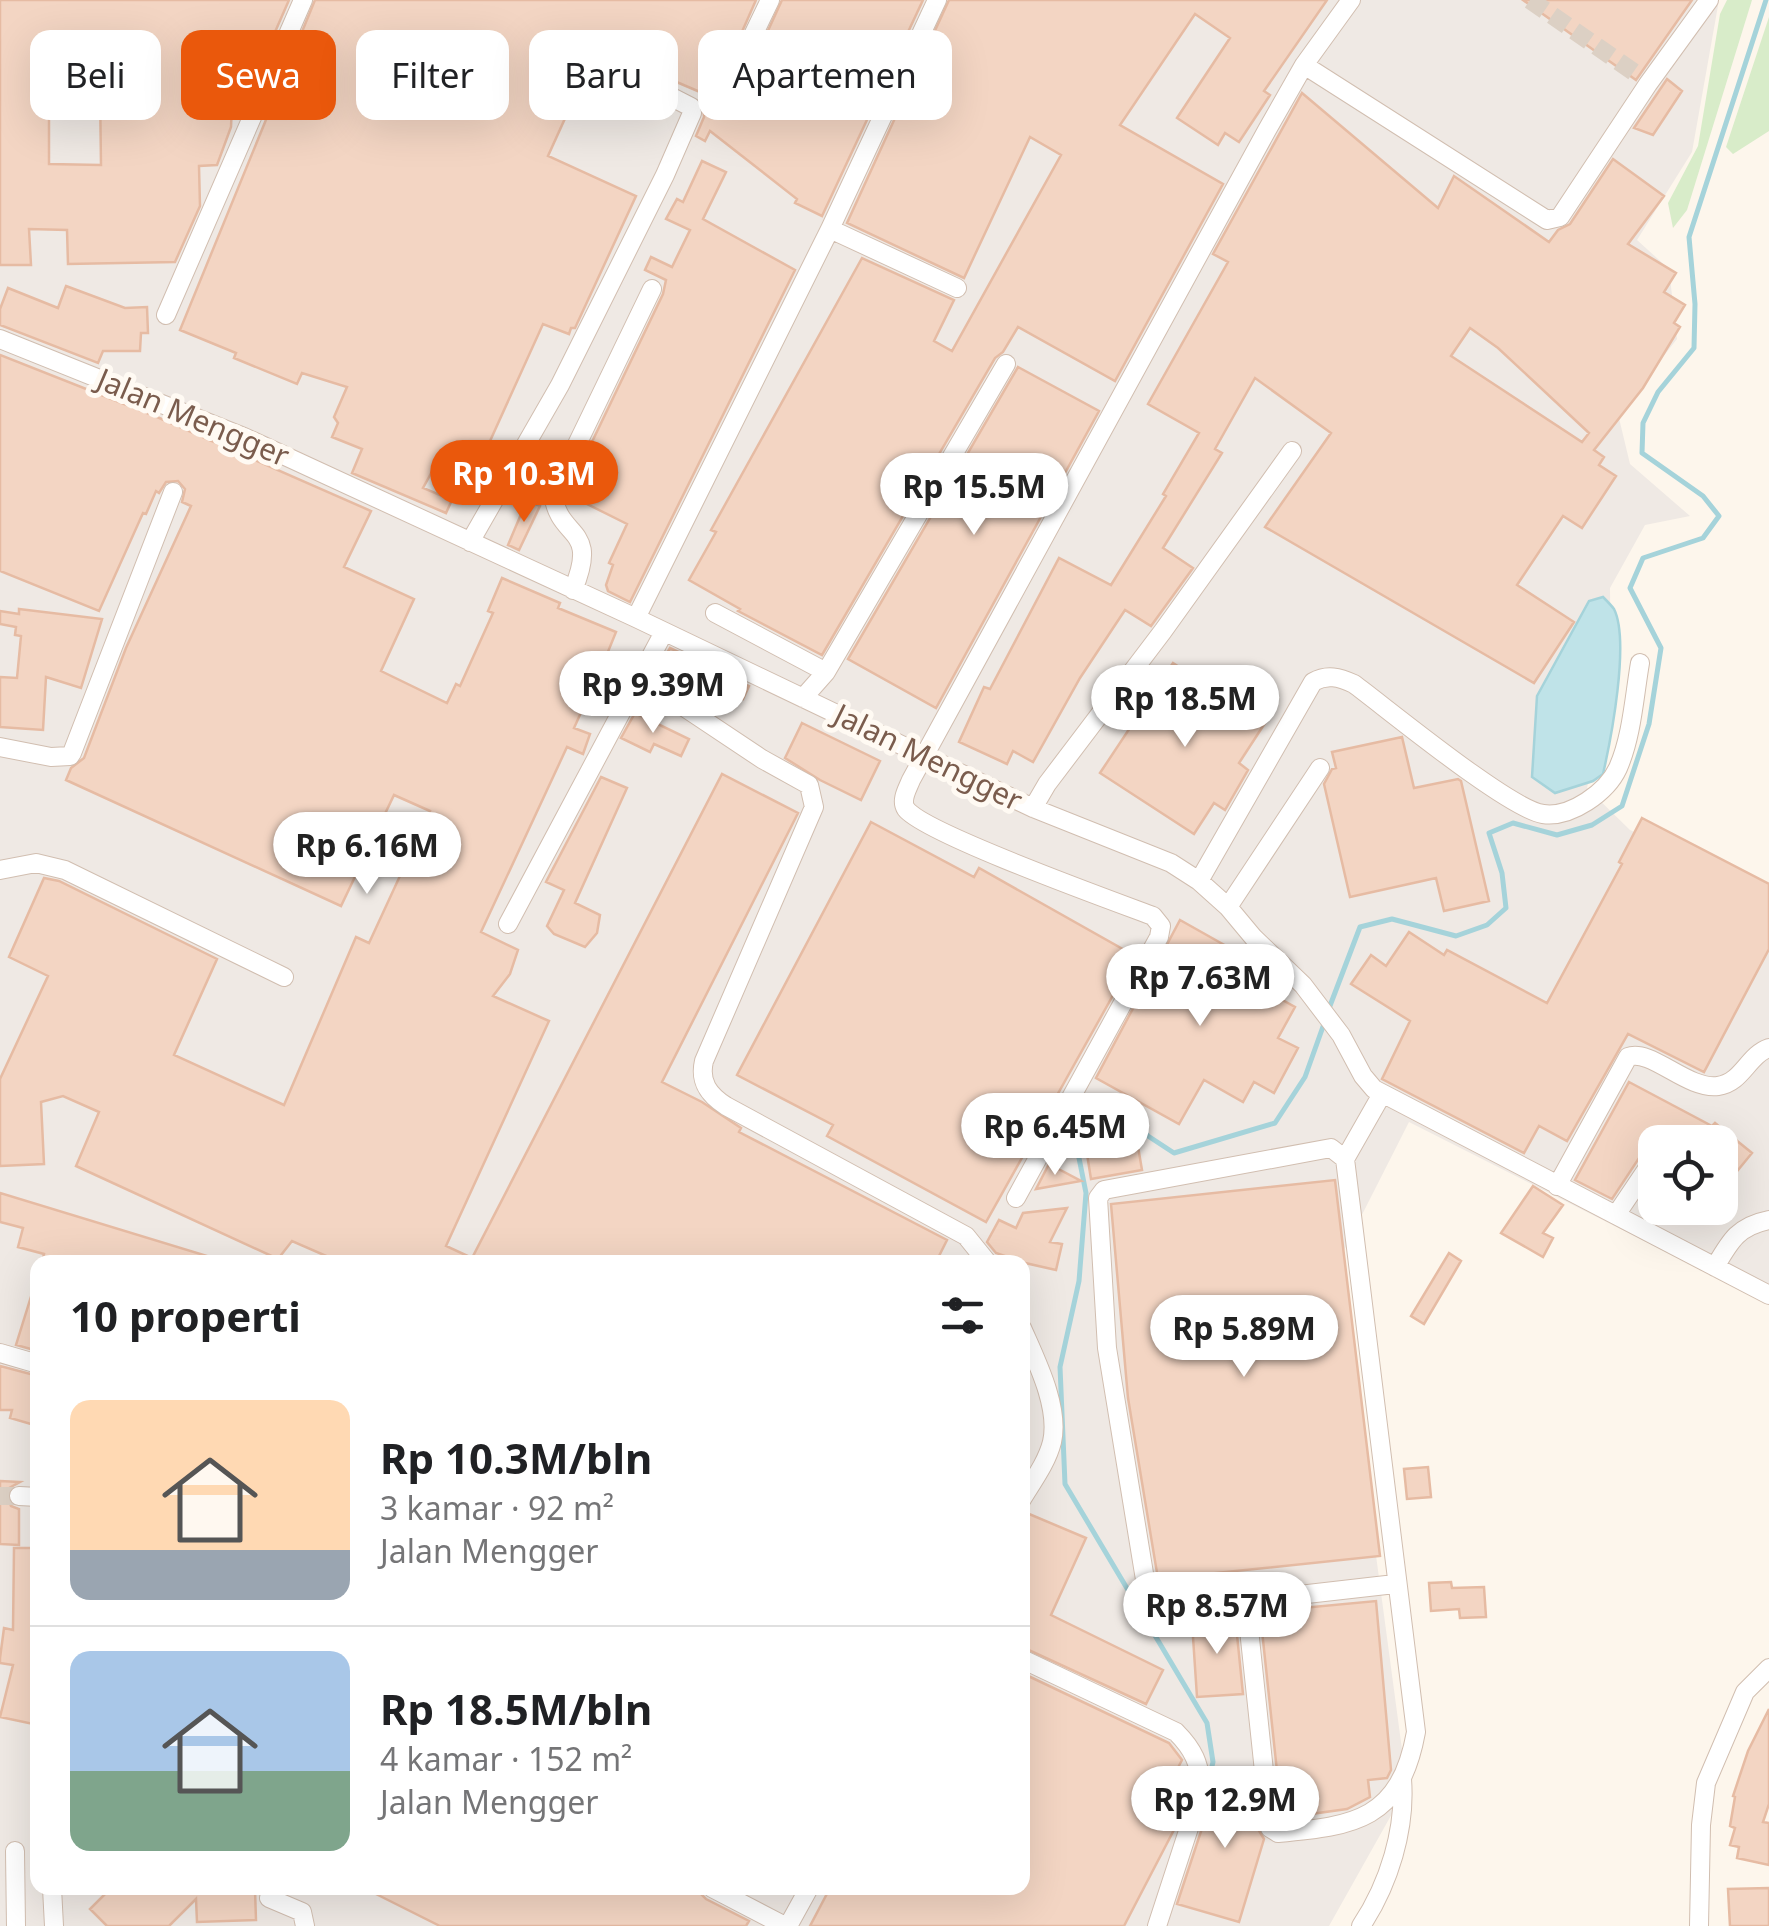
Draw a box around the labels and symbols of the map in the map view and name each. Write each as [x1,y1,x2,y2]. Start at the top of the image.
street label: Jalan Mengger [89,357,296,476]
pin: Rp 10.3M [421,440,627,525]
pin: Rp 15.5M [871,453,1077,538]
pin: Rp 9.39M [550,651,756,736]
pin: Rp 18.5M [1082,665,1288,750]
street label: Jalan Mengger [825,692,1030,820]
pin: Rp 6.16M [264,812,470,897]
pin: Rp 7.63M [1097,944,1303,1029]
pin: Rp 6.45M [952,1093,1158,1178]
pin: Rp 5.89M [1141,1295,1347,1380]
pin: Rp 8.57M [1114,1572,1320,1657]
pin: Rp 12.9M [1122,1766,1328,1851]

